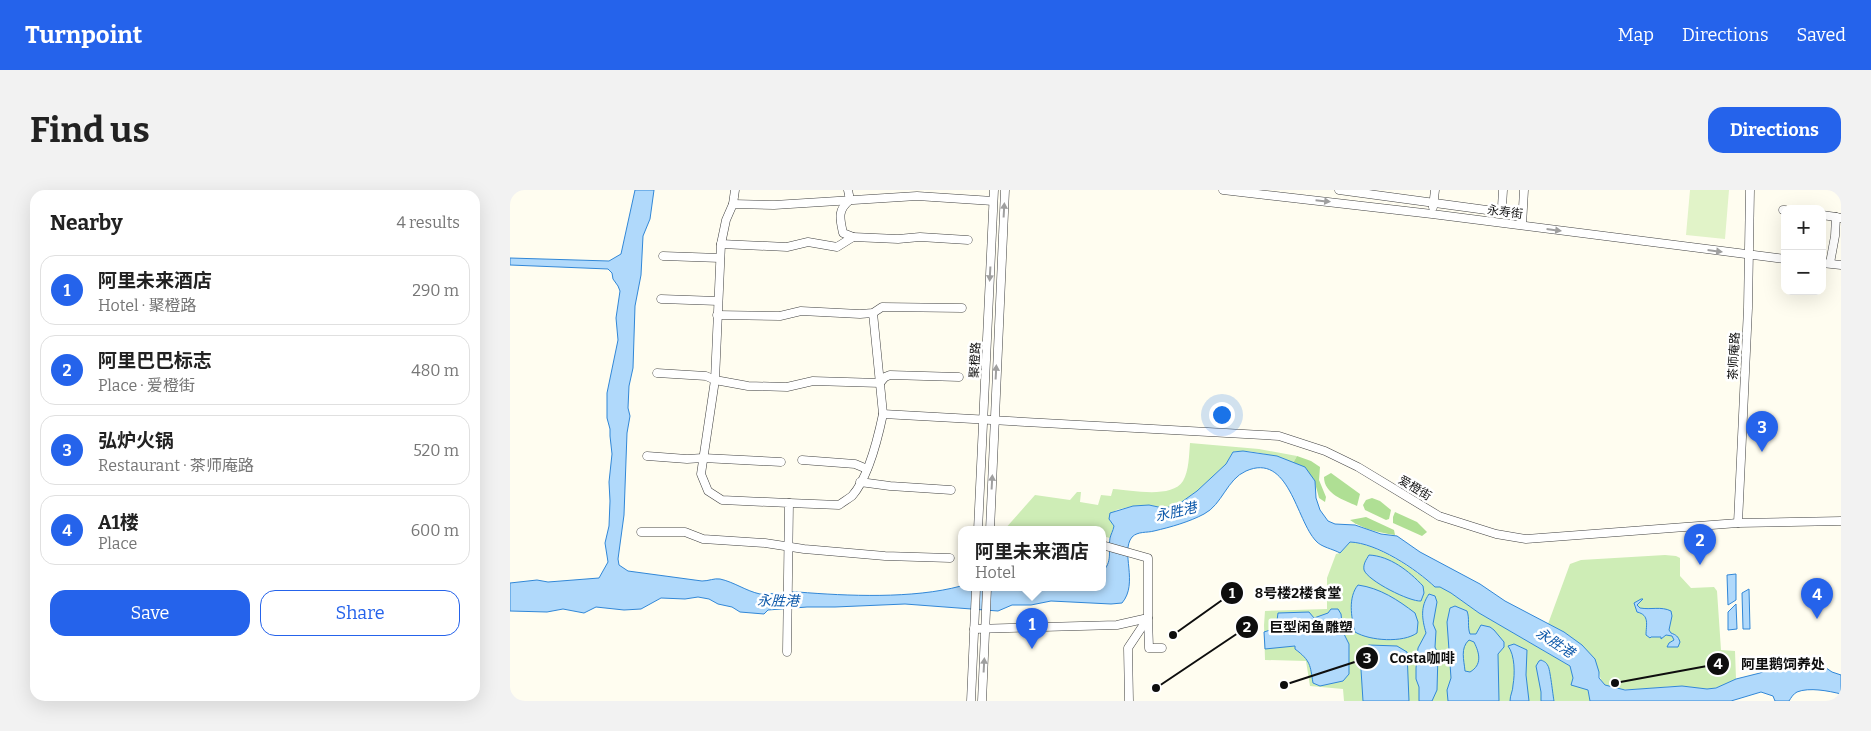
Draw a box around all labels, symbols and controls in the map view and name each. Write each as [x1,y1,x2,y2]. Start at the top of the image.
text: Turnpoint [25,21,142,49]
text: Map [1618,24,1654,46]
text: Directions [1682,24,1769,46]
text: Saved [1797,24,1846,46]
button: Directions [1708,107,1841,153]
text: Find us [30,109,150,151]
one-way arrow [1315,198,1331,206]
one-way arrow [1000,202,1008,218]
street label: 永寿街 [1486,203,1524,221]
map controls [1781,205,1826,295]
button: + [1781,205,1826,250]
text: Nearby [50,210,123,236]
text: 4 results [397,213,460,232]
one-way arrow [1546,226,1562,234]
one-way arrow [1707,247,1723,255]
button: − [1781,250,1826,295]
one-way arrow [986,266,994,282]
text: 阿里未来酒店 [98,269,212,292]
text: 1 [64,281,70,300]
text: 290 m [412,281,459,300]
text: Hotel · 聚橙路 [98,296,196,315]
street label: 茶师庵路 [1726,332,1742,380]
street label: 聚橙路 [967,342,983,378]
text: 阿里巴巴标志 [98,349,212,372]
text: 2 [62,361,72,380]
text: 480 m [411,361,459,380]
one-way arrow [992,364,1000,380]
text: Place · 爱橙街 [98,376,195,395]
your location [1209,402,1235,428]
pin: 3 [1746,411,1778,452]
text: 弘炉火锅 [98,429,174,452]
text: 3 [62,441,72,460]
text: 520 m [413,441,459,460]
text: Restaurant · 茶师庵路 [98,456,254,475]
one-way arrow [988,473,996,489]
street label: 爱橙街 [1396,473,1434,503]
water label: 永胜港 [1154,499,1200,525]
text: A1楼 [98,511,139,534]
text: 4 [62,521,72,540]
text: 600 m [411,521,459,540]
pin: 2 [1684,524,1716,565]
popup [958,526,1106,591]
text: Place [98,534,137,553]
text: 阿里未来酒店 [975,540,1089,563]
text: Hotel [975,563,1016,582]
pin: 4 [1801,578,1833,619]
callout: 8号楼2楼食堂 [1220,579,1351,608]
text: 1 [1229,584,1236,602]
text: 8号楼2楼食堂 [1255,585,1341,602]
button: Save [50,590,250,636]
button: Share [260,590,460,636]
water label: 永胜港 [757,592,801,610]
pin: 1 [1016,608,1048,649]
callout: 巨型闲鱼雕塑 [1234,613,1363,642]
text: 2 [1243,618,1251,636]
text: 巨型闲鱼雕塑 [1269,619,1353,636]
water label: 永胜港 [1533,624,1579,663]
callout: Costa咖啡 [1355,643,1465,672]
text: 3 [1363,649,1371,667]
callout: 阿里鹅饲养处 [1706,649,1835,678]
text: Costa咖啡 [1390,650,1455,667]
text: 4 [1713,655,1723,673]
one-way arrow [980,656,988,672]
text: 阿里鹅饲养处 [1741,656,1825,673]

